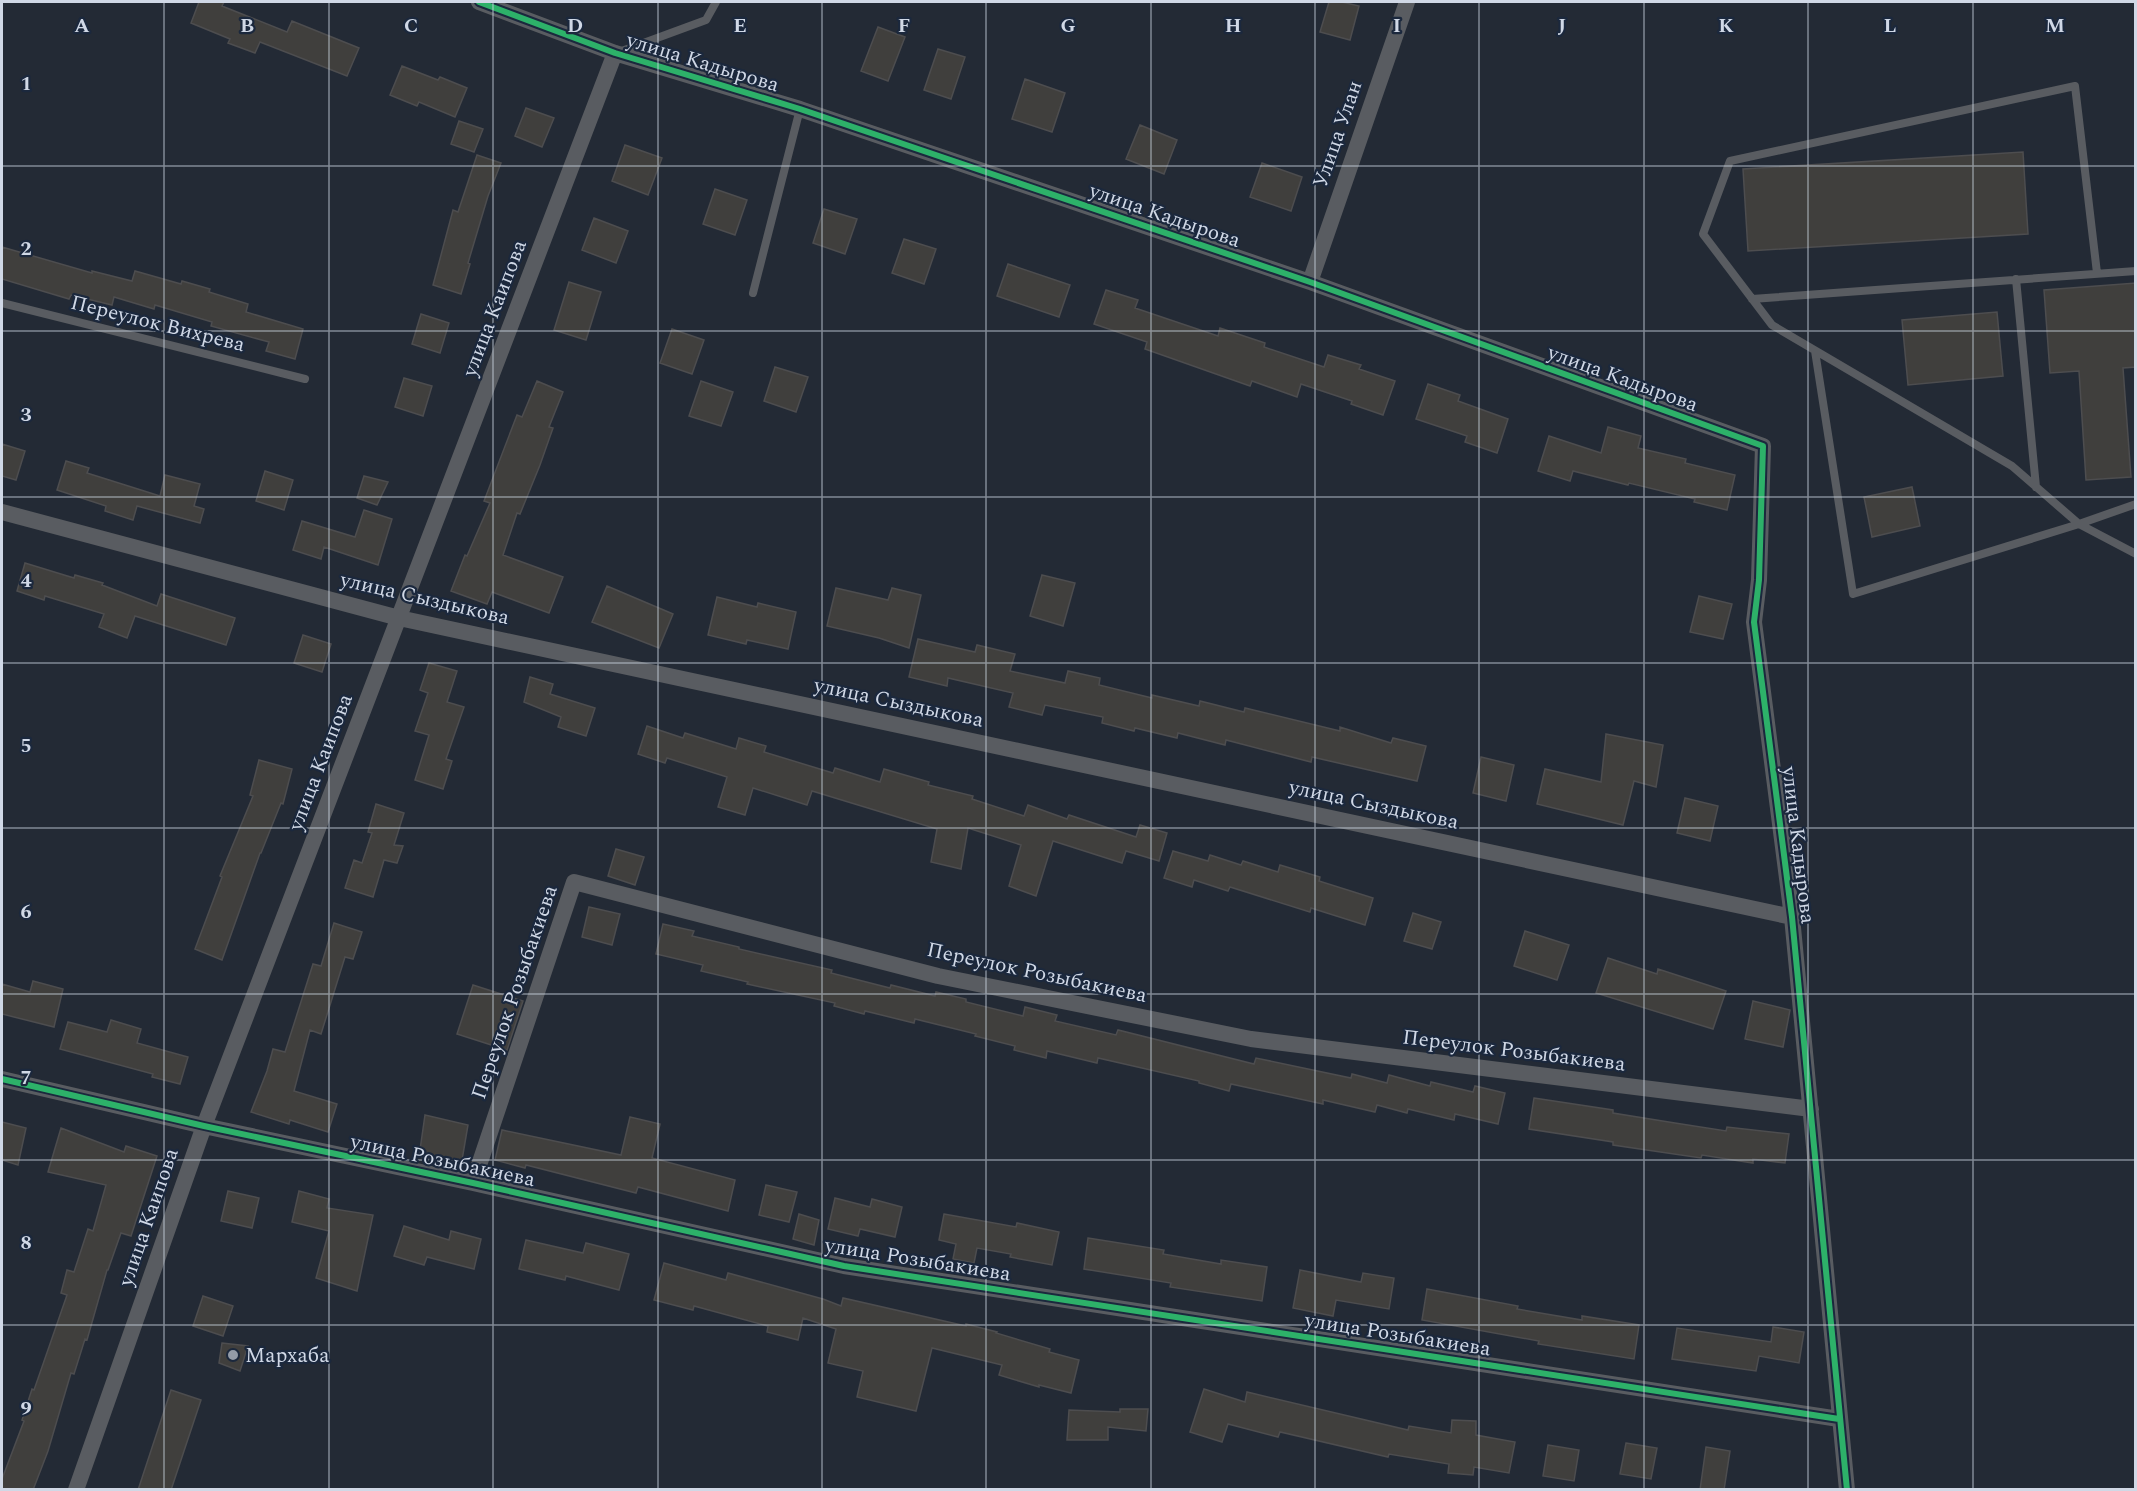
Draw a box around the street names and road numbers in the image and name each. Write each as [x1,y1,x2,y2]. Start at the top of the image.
street label: улица Кадырова [621,24,784,102]
street label: Улица Улан [1305,76,1371,192]
street label: улица Кадырова [1084,175,1245,257]
street label: улица Каипова [454,235,536,382]
street label: Переулок Вихрева [67,287,249,361]
street label: улица Кадырова [1542,336,1703,421]
street label: улица Сыздыкова [336,564,513,634]
street label: улица Сыздыкова [810,669,987,737]
street label: улица Каипова [280,689,362,836]
street label: улица Кадырова [1772,764,1824,926]
street label: улица Сыздыкова [1285,771,1462,839]
street label: Переулок Розыбакиева [463,880,567,1104]
street label: Переулок Розыбакиева [924,934,1151,1012]
street label: Переулок Розыбакиева [1401,1021,1628,1081]
street label: улица Розыбакиева [347,1126,539,1196]
street label: улица Каипова [110,1143,188,1292]
street label: улица Розыбакиева [822,1229,1014,1291]
street label: улица Розыбакиева [1302,1304,1494,1366]

